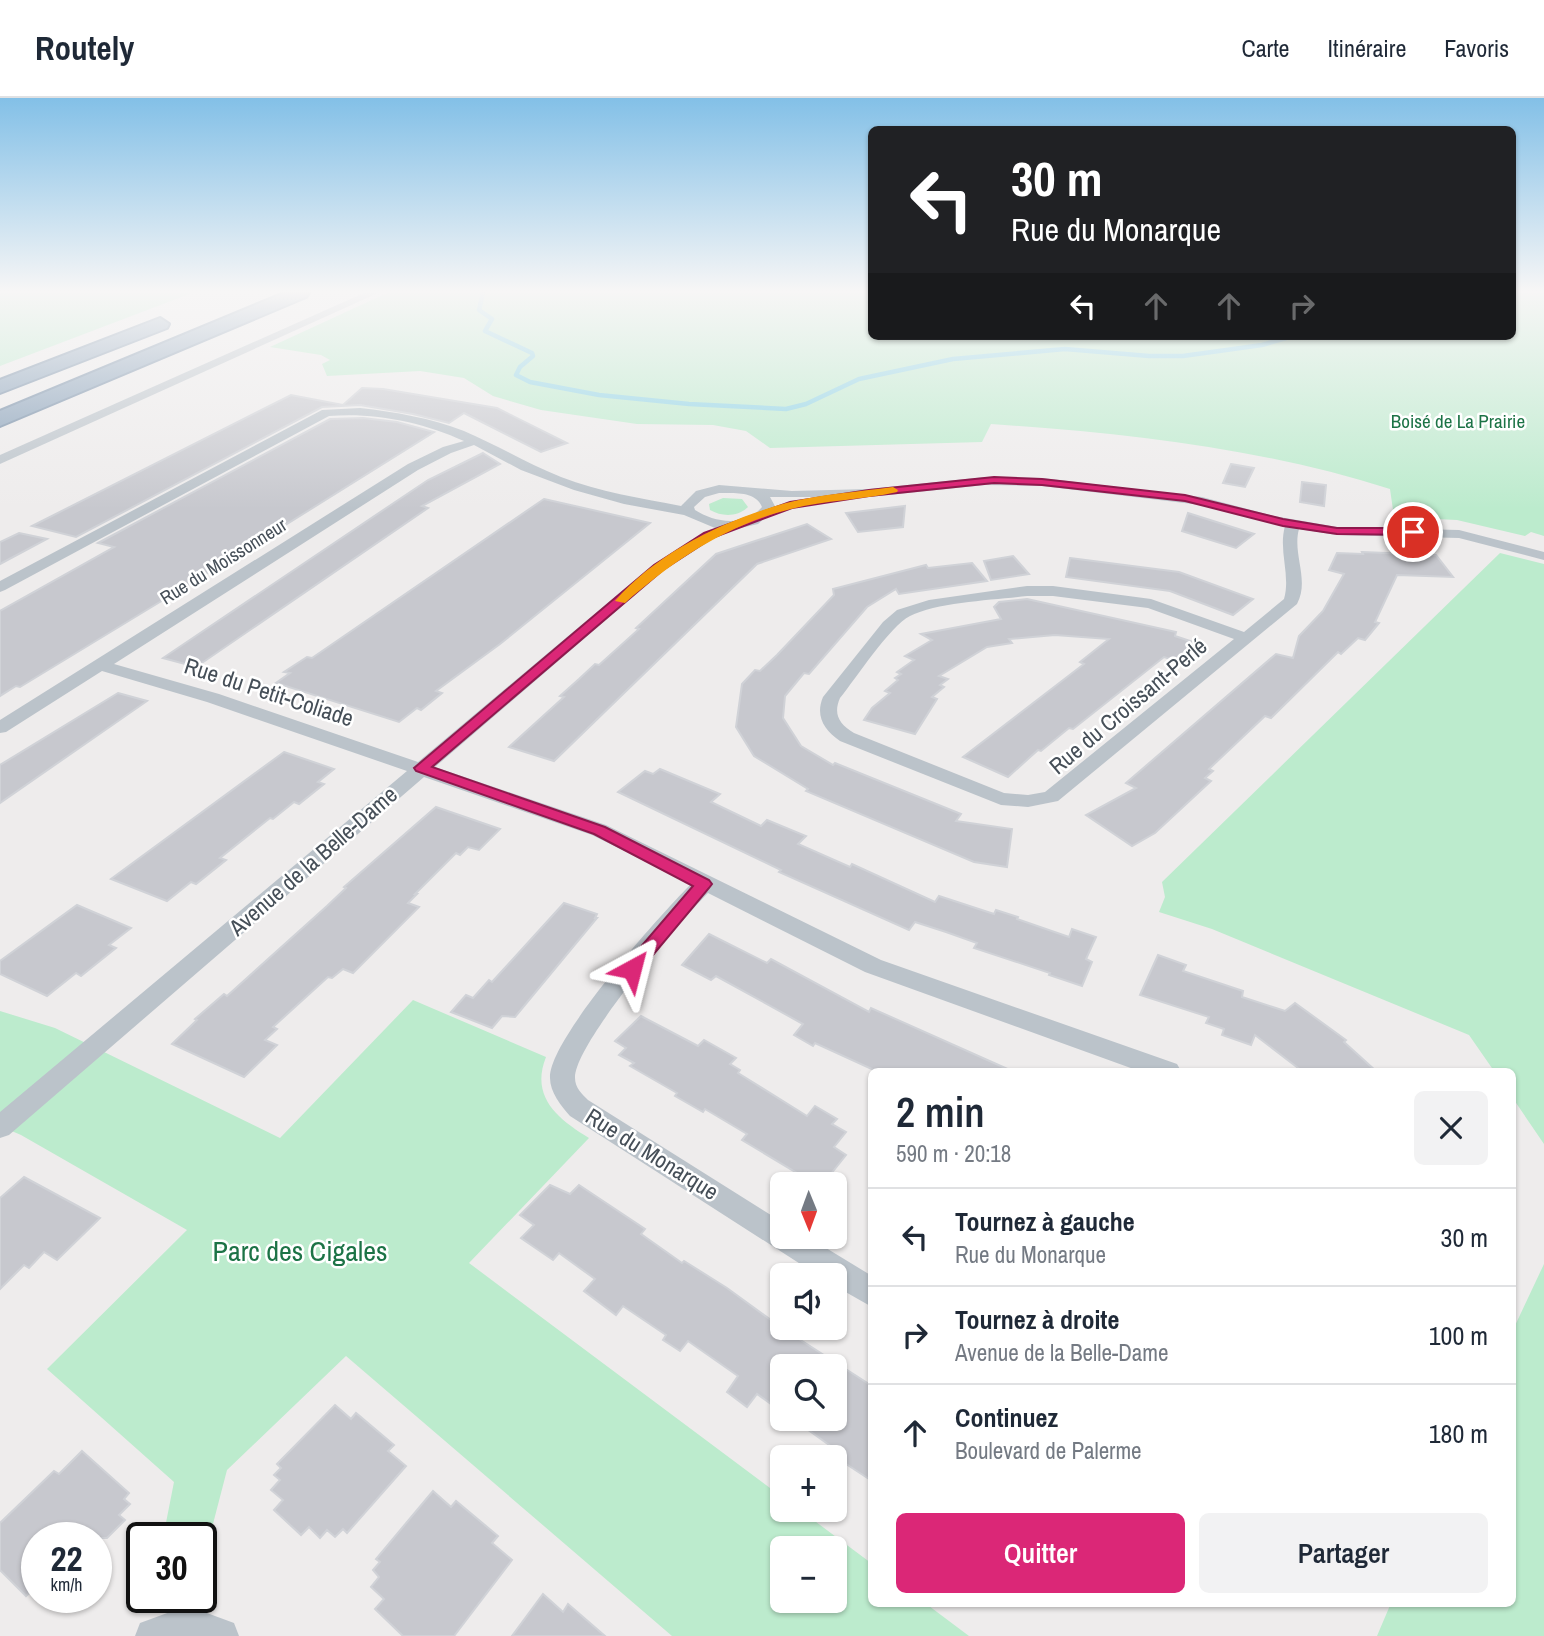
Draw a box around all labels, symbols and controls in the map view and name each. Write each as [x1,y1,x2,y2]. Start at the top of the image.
text: Routely [35,26,134,70]
text: Carte [1241,32,1290,64]
text: Itinéraire [1328,32,1406,64]
text: Favoris [1444,32,1509,64]
text: 30 m [1011,145,1103,211]
icon: left [896,154,987,245]
text: Rue du Monarque [1011,208,1221,251]
icon: left [1064,287,1102,325]
icon: ahead [1137,287,1175,325]
icon: ahead [1210,287,1248,325]
icon: right [1283,287,1321,325]
park label: Boisé de La Prairie [1391,408,1525,434]
pin [1383,502,1443,562]
street label: Rue du Moissonneur [155,511,292,610]
icon: arrive [1394,513,1432,551]
street label: Rue du Croissant-Perlé [1042,630,1213,781]
street label: Rue du Petit-Coliade [181,650,358,733]
street label: Avenue de la Belle-Dame [221,779,403,943]
position arrow [595,932,669,1006]
text: 2 min [896,1084,985,1140]
button: close [1414,1091,1488,1165]
street label: Rue du Monarque [580,1100,724,1207]
text: 590 m · 20:18 [896,1138,1011,1169]
north arrow [770,1172,847,1250]
map controls [770,1172,847,1613]
text: Tournez à gauche [955,1204,1135,1239]
icon: left [896,1218,934,1256]
text: 30 m [1441,1220,1488,1255]
park label: Parc des Cigales [213,1232,387,1270]
text: Rue du Monarque [955,1239,1106,1270]
button: sound [770,1263,847,1340]
text: Tournez à droite [955,1302,1119,1337]
icon: right [896,1316,934,1354]
text: 100 m [1429,1318,1488,1353]
text: Avenue de la Belle-Dame [955,1337,1169,1368]
button: search [770,1354,847,1431]
text: Continuez [955,1400,1058,1435]
icon: ahead [896,1414,934,1452]
text: 180 m [1429,1416,1488,1451]
text: Boulevard de Palerme [955,1435,1142,1466]
button: + [770,1445,847,1522]
button: Quitter [896,1513,1185,1593]
button: Partager [1199,1513,1488,1593]
speed limit sign: 30 [126,1522,217,1613]
text: 22 [51,1535,82,1582]
button: − [770,1536,847,1613]
text: km/h [51,1572,83,1597]

